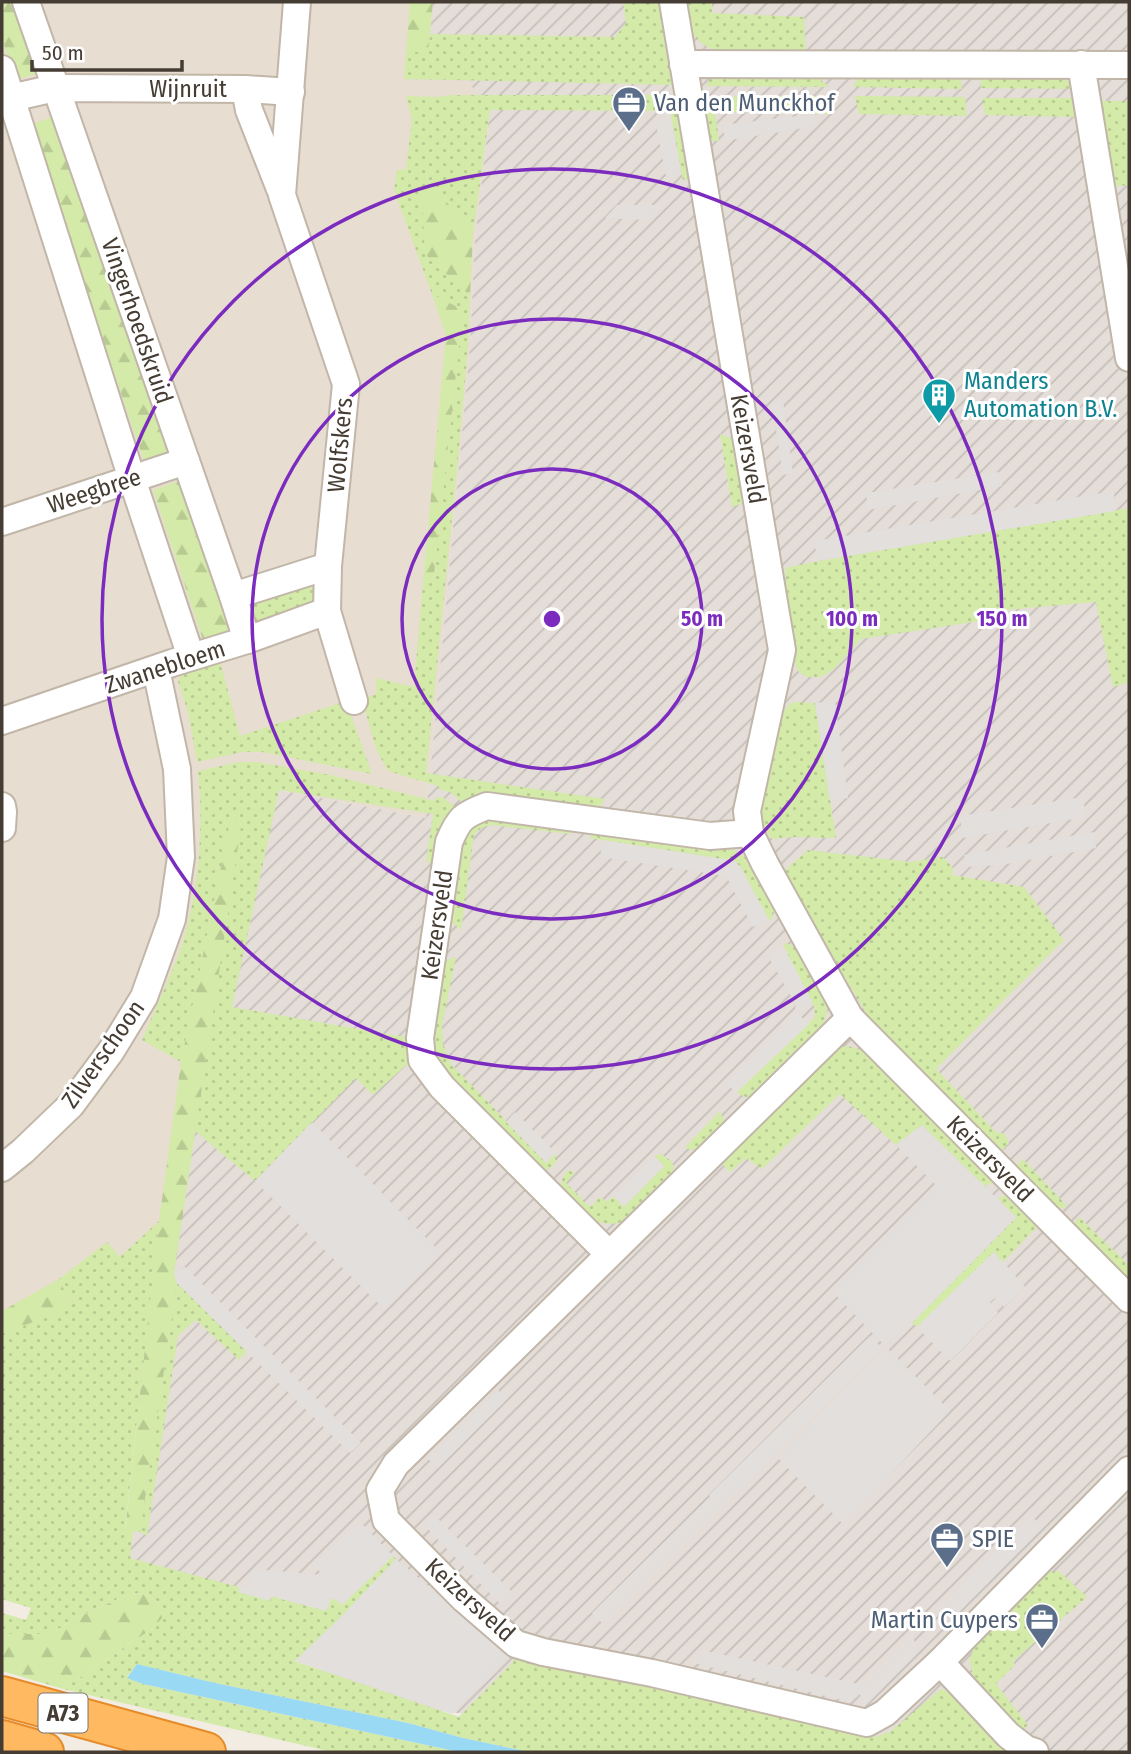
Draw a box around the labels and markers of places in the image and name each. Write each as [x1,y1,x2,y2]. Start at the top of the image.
office icon: Van den Munckhof [610,84,648,133]
place label: Van den Munckhof [654,89,836,117]
place label: Manders Automation B.V. [964,367,1117,423]
building icon: Manders Automation B.V. [920,376,958,425]
centre of rings [540,607,564,631]
office icon: SPIE [928,1520,966,1569]
place label: SPIE [972,1525,1014,1553]
office icon: Martin Cuypers [1023,1601,1061,1650]
place label: Martin Cuypers [871,1606,1018,1634]

